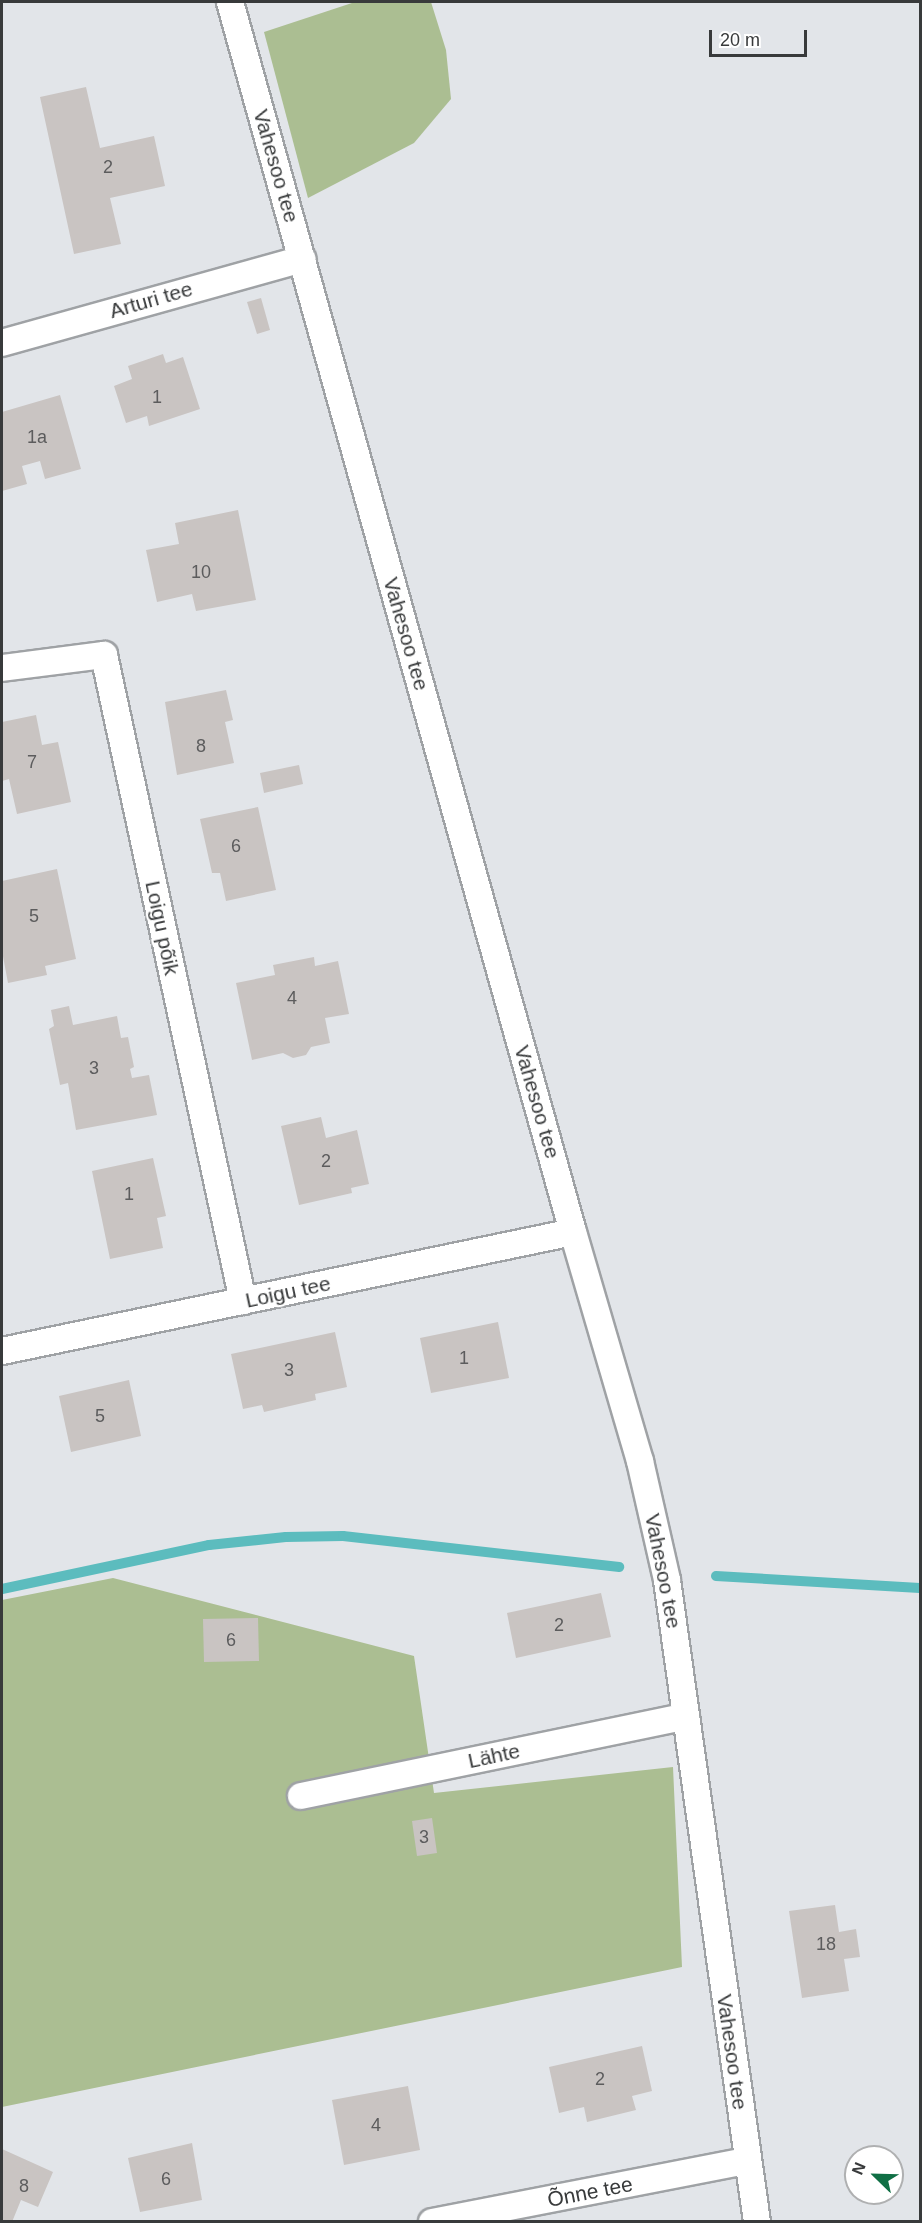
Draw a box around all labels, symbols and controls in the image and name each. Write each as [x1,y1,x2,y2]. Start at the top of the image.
scale bar [712,18,810,56]
text: 20 m [720,30,760,50]
street label: Vahesoo tee [248,107,304,225]
house number: 2 [103,156,113,178]
street label: Arturi tee [107,276,195,324]
house number: 1 [152,386,162,408]
house number: 1a [27,426,47,448]
house number: 10 [191,561,211,583]
street label: Vahesoo tee [378,575,434,693]
house number: 8 [196,735,206,757]
house number: 7 [27,751,37,773]
house number: 6 [231,835,241,857]
street label: Loigu põik [140,879,184,977]
house number: 5 [29,905,39,927]
house number: 4 [287,987,297,1009]
street label: Vahesoo tee [509,1043,565,1161]
house number: 3 [89,1057,99,1079]
house number: 2 [321,1150,331,1172]
house number: 1 [124,1183,134,1205]
street label: Loigu tee [243,1271,333,1313]
house number: 1 [459,1347,469,1369]
house number: 3 [284,1359,294,1381]
house number: 5 [95,1405,105,1427]
street label: Vahesoo tee [640,1511,686,1631]
house number: 2 [554,1614,564,1636]
house number: 6 [226,1629,236,1651]
street label: Lähte [466,1738,522,1774]
house number: 3 [419,1826,429,1848]
house number: 18 [816,1933,836,1955]
street label: Vahesoo tee [711,1993,753,2111]
house number: 2 [595,2068,605,2090]
house number: 4 [371,2114,381,2136]
north arrow [844,2145,904,2205]
text: N [849,2160,869,2177]
house number: 6 [161,2168,171,2190]
street label: Õnne tee [545,2171,635,2213]
house number: 8 [19,2175,29,2197]

